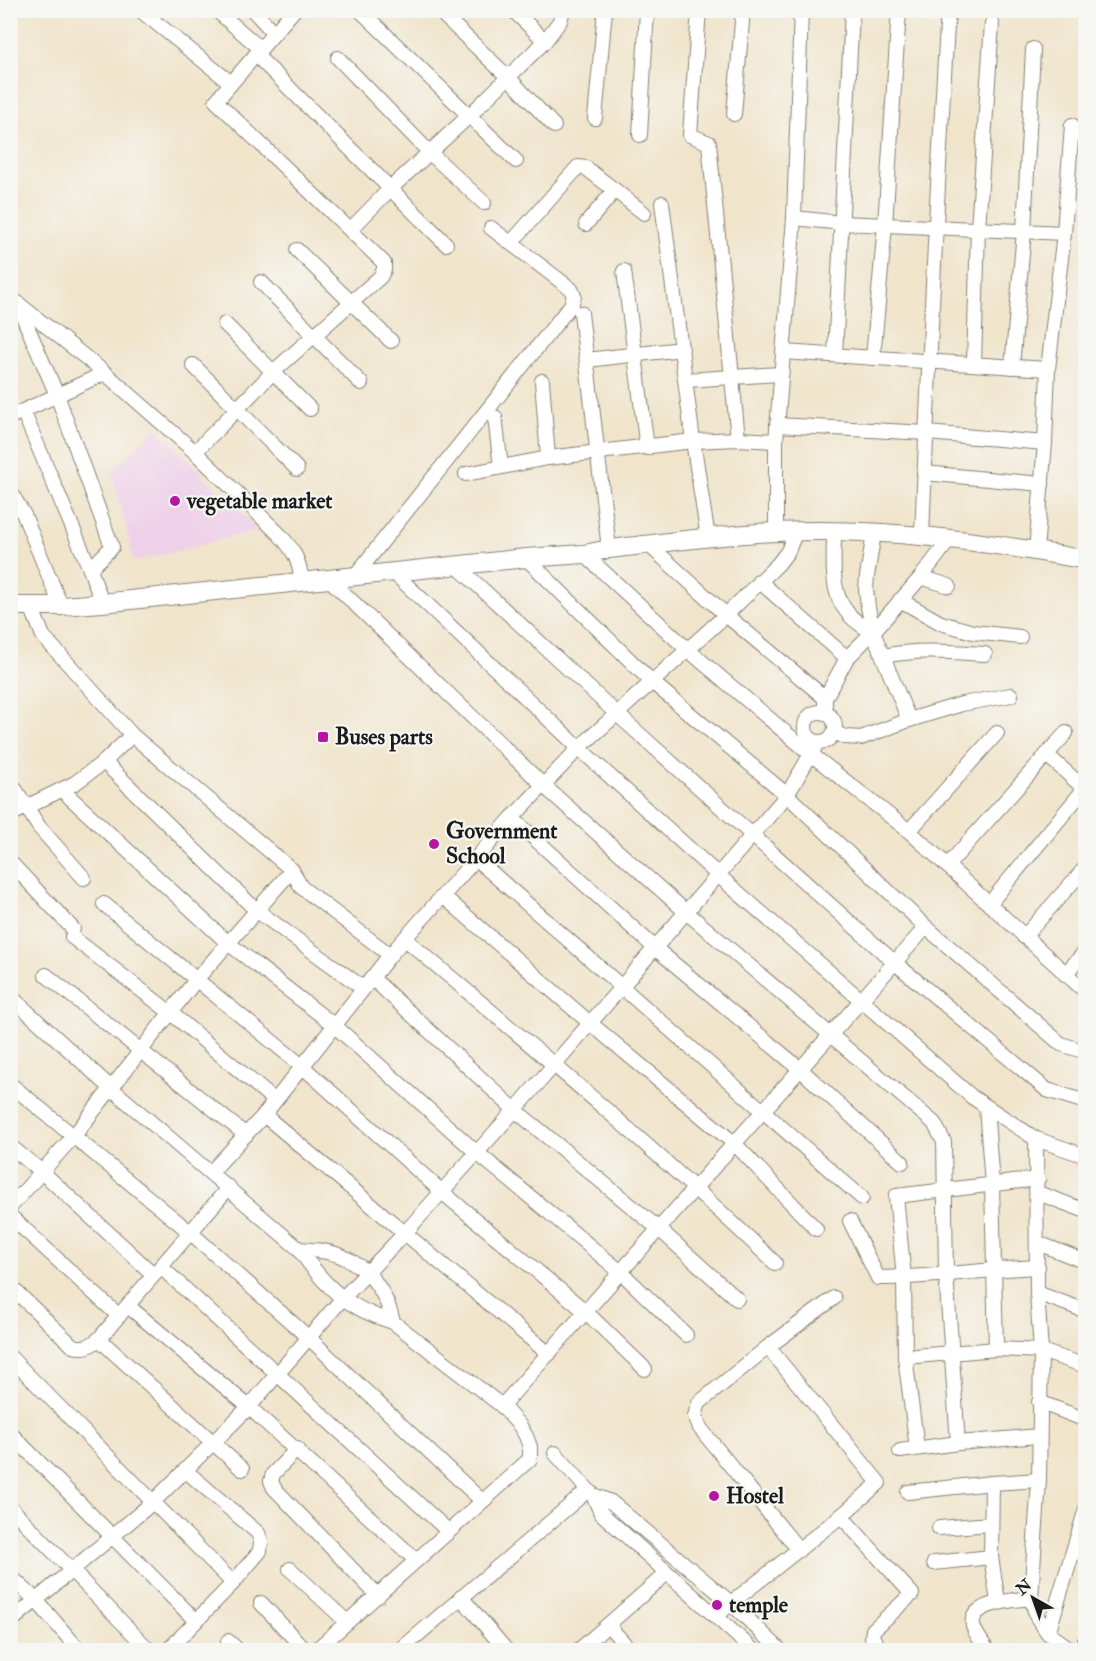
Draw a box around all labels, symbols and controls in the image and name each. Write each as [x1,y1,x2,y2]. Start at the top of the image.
place label: vegetable market [186,487,333,516]
marker: vegetable market [168,494,182,508]
place label: Buses parts [335,723,433,752]
marker: Buses parts [316,730,330,744]
place label: Government School [446,817,558,870]
marker: Government School [427,837,441,851]
place label: Hostel [726,1482,784,1510]
marker: Hostel [707,1489,721,1503]
north arrow [1003,1568,1063,1628]
text: N [1011,1575,1036,1600]
place label: temple [729,1591,789,1620]
marker: temple [710,1598,724,1612]

